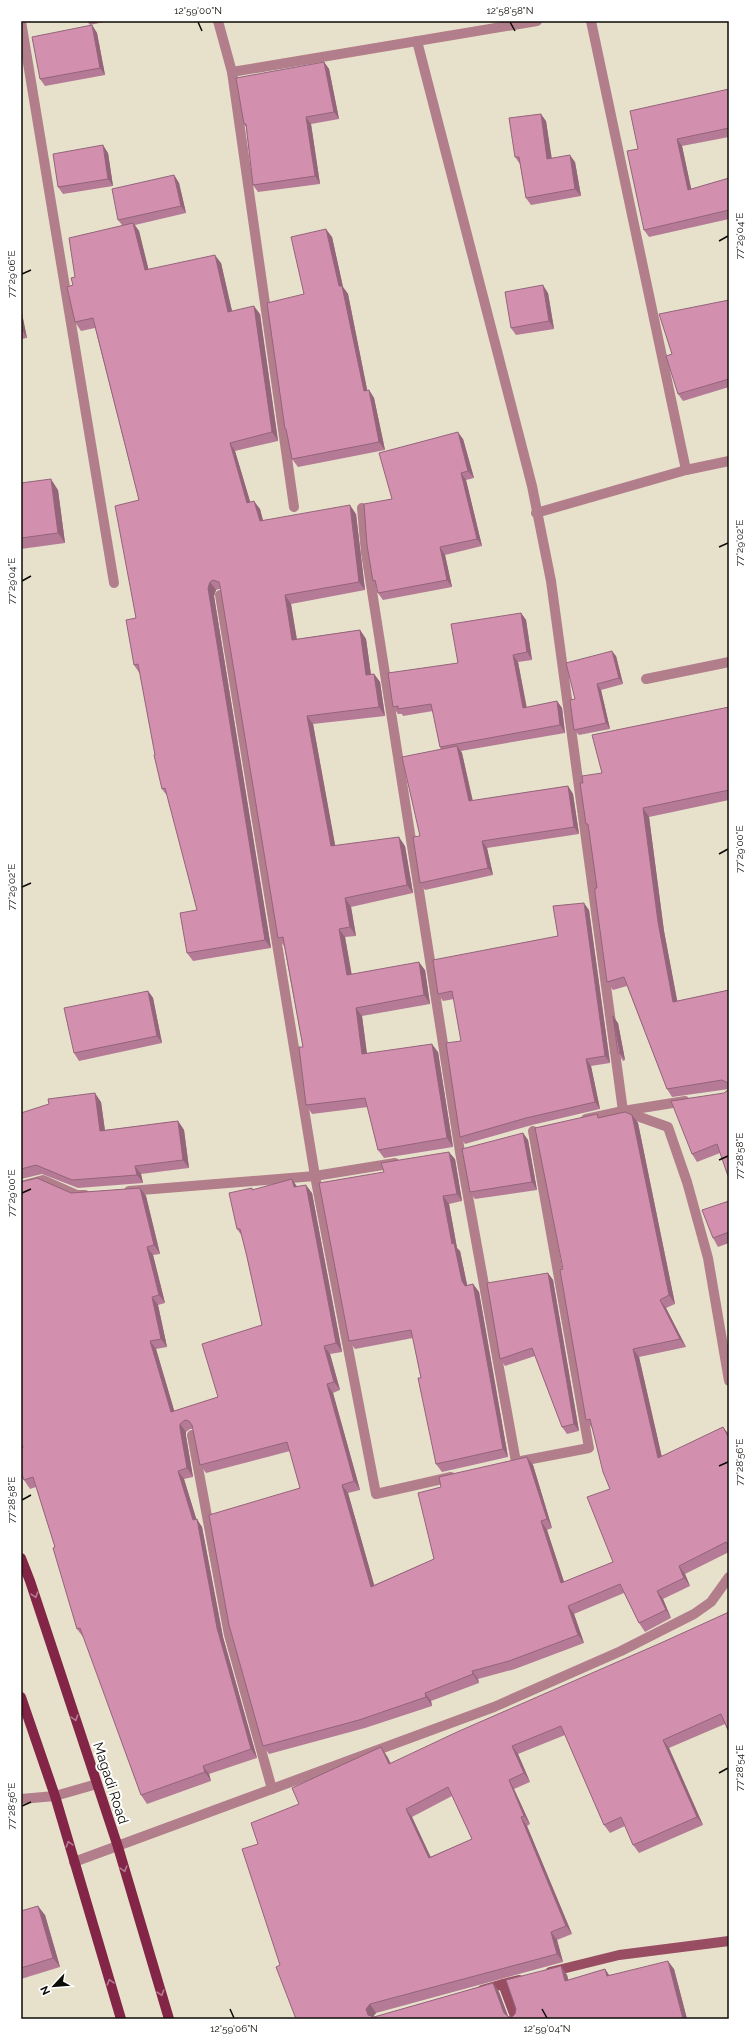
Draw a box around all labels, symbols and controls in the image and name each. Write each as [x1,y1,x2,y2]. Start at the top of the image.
text: 12°59'00"N [174,5,222,16]
text: 12°58'58"N [486,5,534,16]
text: 77°29'04"E [734,213,745,259]
text: 77°29'06"E [6,250,17,298]
text: 77°29'02"E [734,520,745,566]
text: 77°29'04"E [6,558,17,604]
text: 77°29'00"E [734,825,745,873]
text: 77°29'02"E [6,864,17,910]
text: 77°28'58"E [734,1133,745,1179]
text: 77°29'00"E [6,1169,17,1217]
text: 77°28'56"E [734,1439,745,1485]
text: 77°28'58"E [6,1477,17,1523]
one-way arrow [30,1591,39,1598]
one-way arrow [70,1715,79,1722]
street label: Magadi Road [90,1740,132,1826]
text: 77°28'54"E [734,1745,745,1791]
text: 77°28'56"E [6,1783,17,1829]
one-way arrow [65,1840,74,1847]
one-way arrow [119,1865,128,1872]
north arrow [34,1966,74,2006]
one-way arrow [106,1978,115,1985]
text: N [38,1984,53,1997]
one-way arrow [156,1990,165,1997]
text: 12°59'06"N [210,2023,258,2034]
text: 12°59'04"N [523,2023,571,2034]

